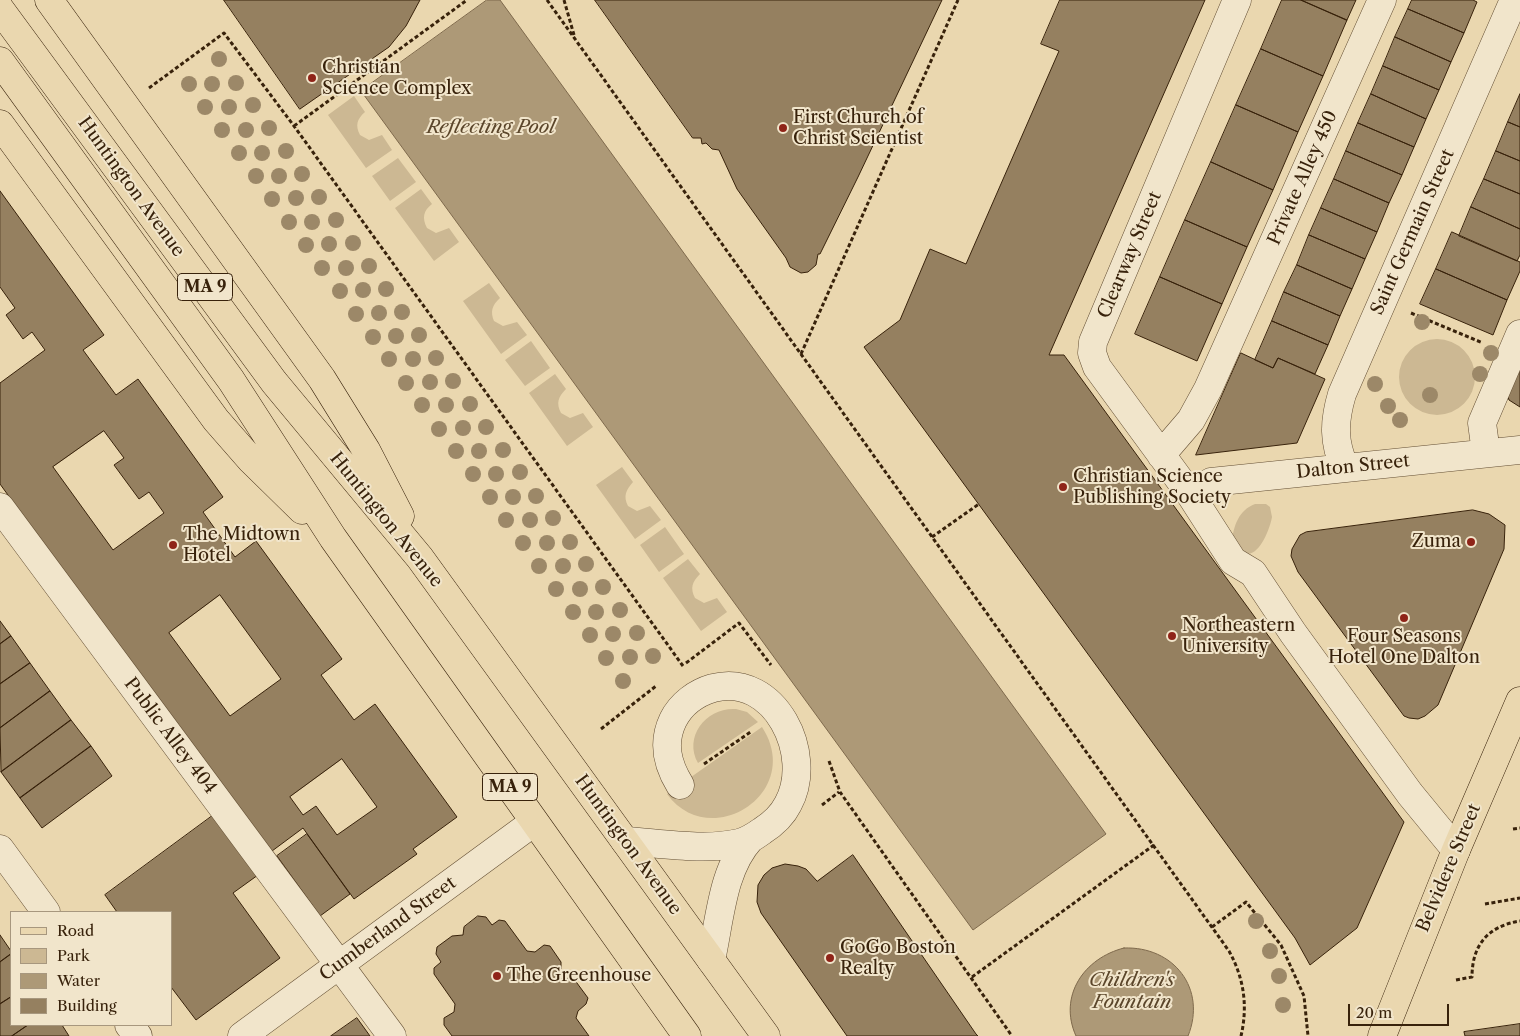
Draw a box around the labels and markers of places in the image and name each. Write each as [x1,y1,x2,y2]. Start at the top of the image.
place label: Christian Science Complex [322,57,471,100]
marker: Christian Science Complex [306,72,318,84]
place label: First Church of Christ Scientist [793,107,923,150]
marker: First Church of Christ Scientist [777,122,789,134]
place label: Christian Science Publishing Society [1073,466,1231,508]
marker: Christian Science Publishing Society [1057,481,1069,493]
place label: The Midtown Hotel [183,524,300,566]
place label: Zuma [1412,531,1461,553]
marker: Zuma [1465,536,1477,548]
marker: The Midtown Hotel [167,539,179,551]
marker: Four Seasons Hotel One Dalton [1398,612,1410,624]
place label: Northeastern University [1182,615,1295,658]
place label: Four Seasons Hotel One Dalton [1328,626,1480,669]
marker: Northeastern University [1166,630,1178,642]
place label: GoGo Boston Realty [840,937,956,980]
marker: GoGo Boston Realty [824,952,836,964]
place label: The Greenhouse [507,965,651,987]
marker: The Greenhouse [491,970,503,982]

